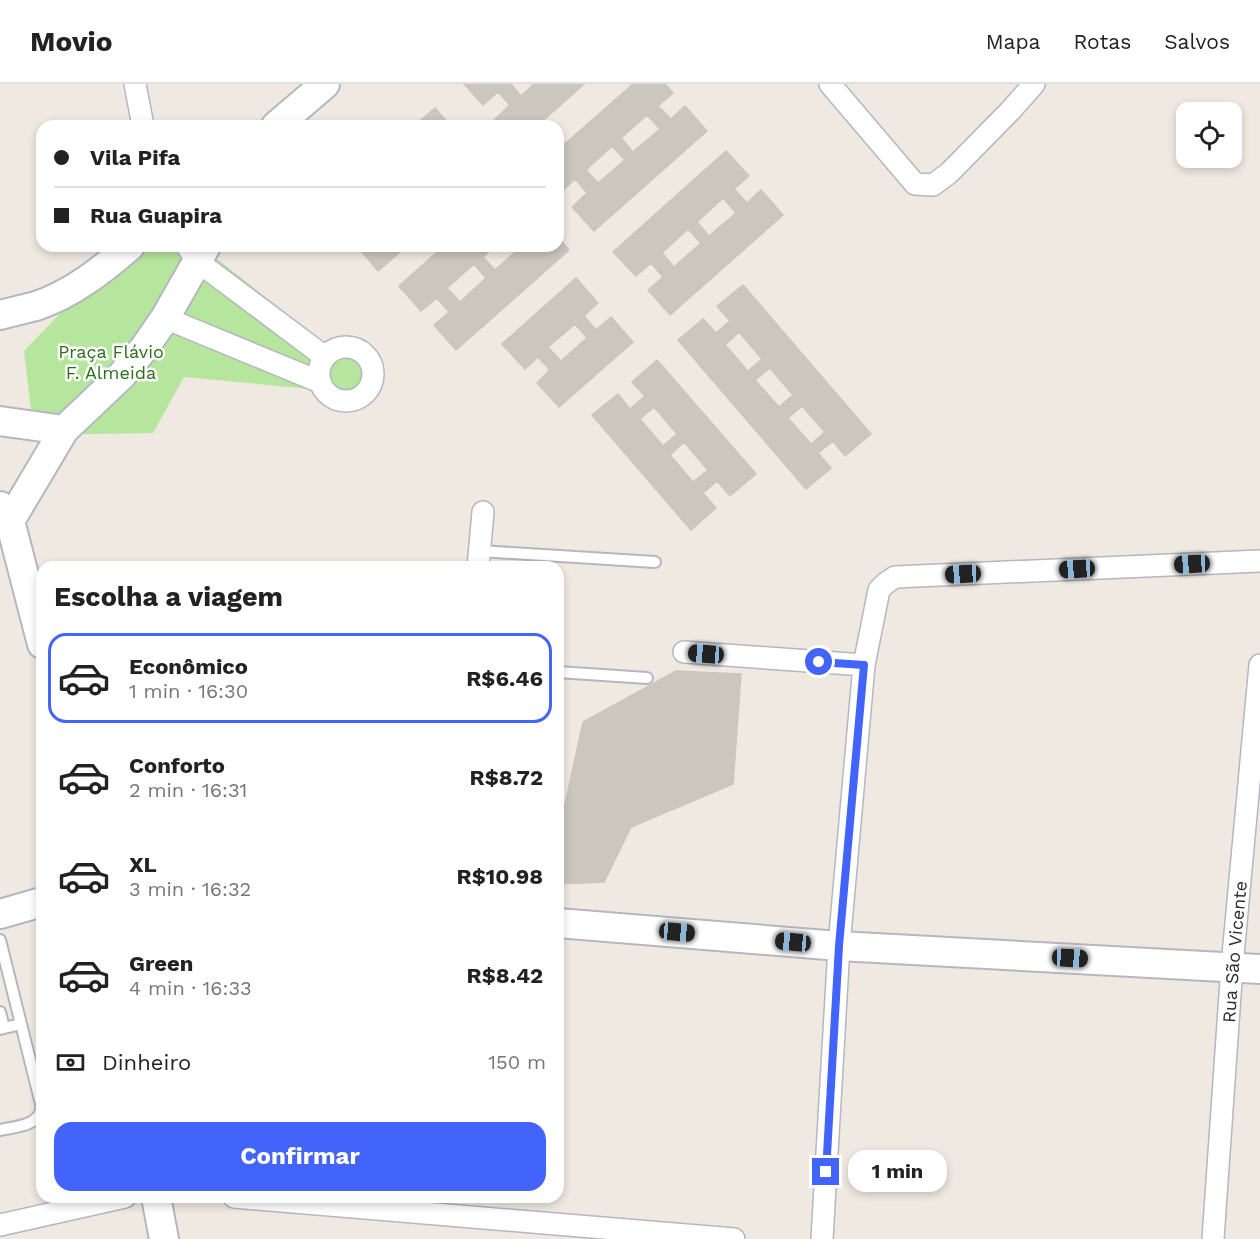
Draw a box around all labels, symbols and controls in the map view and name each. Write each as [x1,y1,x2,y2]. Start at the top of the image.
text: Movio [30,25,113,58]
text: Mapa [986,29,1040,54]
text: Rotas [1073,29,1131,54]
text: Salvos [1164,29,1230,54]
map controls [1176,102,1242,168]
button: locate [1176,102,1242,168]
text: Vila Pifa [90,145,180,170]
text: Rua Guapira [90,203,222,228]
park label: Praça Flávio F. Almeida [58,341,164,383]
car [1174,554,1210,574]
car [1059,559,1095,579]
car [945,564,981,584]
text: Escolha a viagem [54,581,283,613]
car [687,644,725,664]
route start [805,648,832,675]
icon: car [57,651,111,705]
text: Econômico [129,654,248,679]
text: R$6.46 [466,666,543,691]
text: 1 min · 16:30 [129,679,248,703]
icon: car [57,750,111,804]
text: Conforto [129,753,225,778]
text: R$8.72 [470,765,543,790]
text: 2 min · 16:31 [129,778,247,802]
icon: car [57,849,111,903]
text: XL [129,852,157,877]
text: R$10.98 [457,864,543,889]
text: 3 min · 16:32 [129,877,251,901]
street label: Rua São Vicente [1218,880,1250,1024]
car [658,921,696,943]
car [774,931,812,953]
icon: car [57,948,111,1002]
car [1052,948,1088,968]
text: Green [129,951,193,976]
text: R$8.42 [467,963,543,988]
text: 4 min · 16:33 [129,976,252,1000]
icon: cash [54,1046,87,1079]
text: Dinheiro [102,1050,191,1075]
text: 150 m [488,1050,546,1074]
button: Confirmar [54,1122,546,1191]
callout: 1 min [847,1151,946,1193]
route end [812,1158,839,1185]
text: 1 min [872,1159,923,1183]

